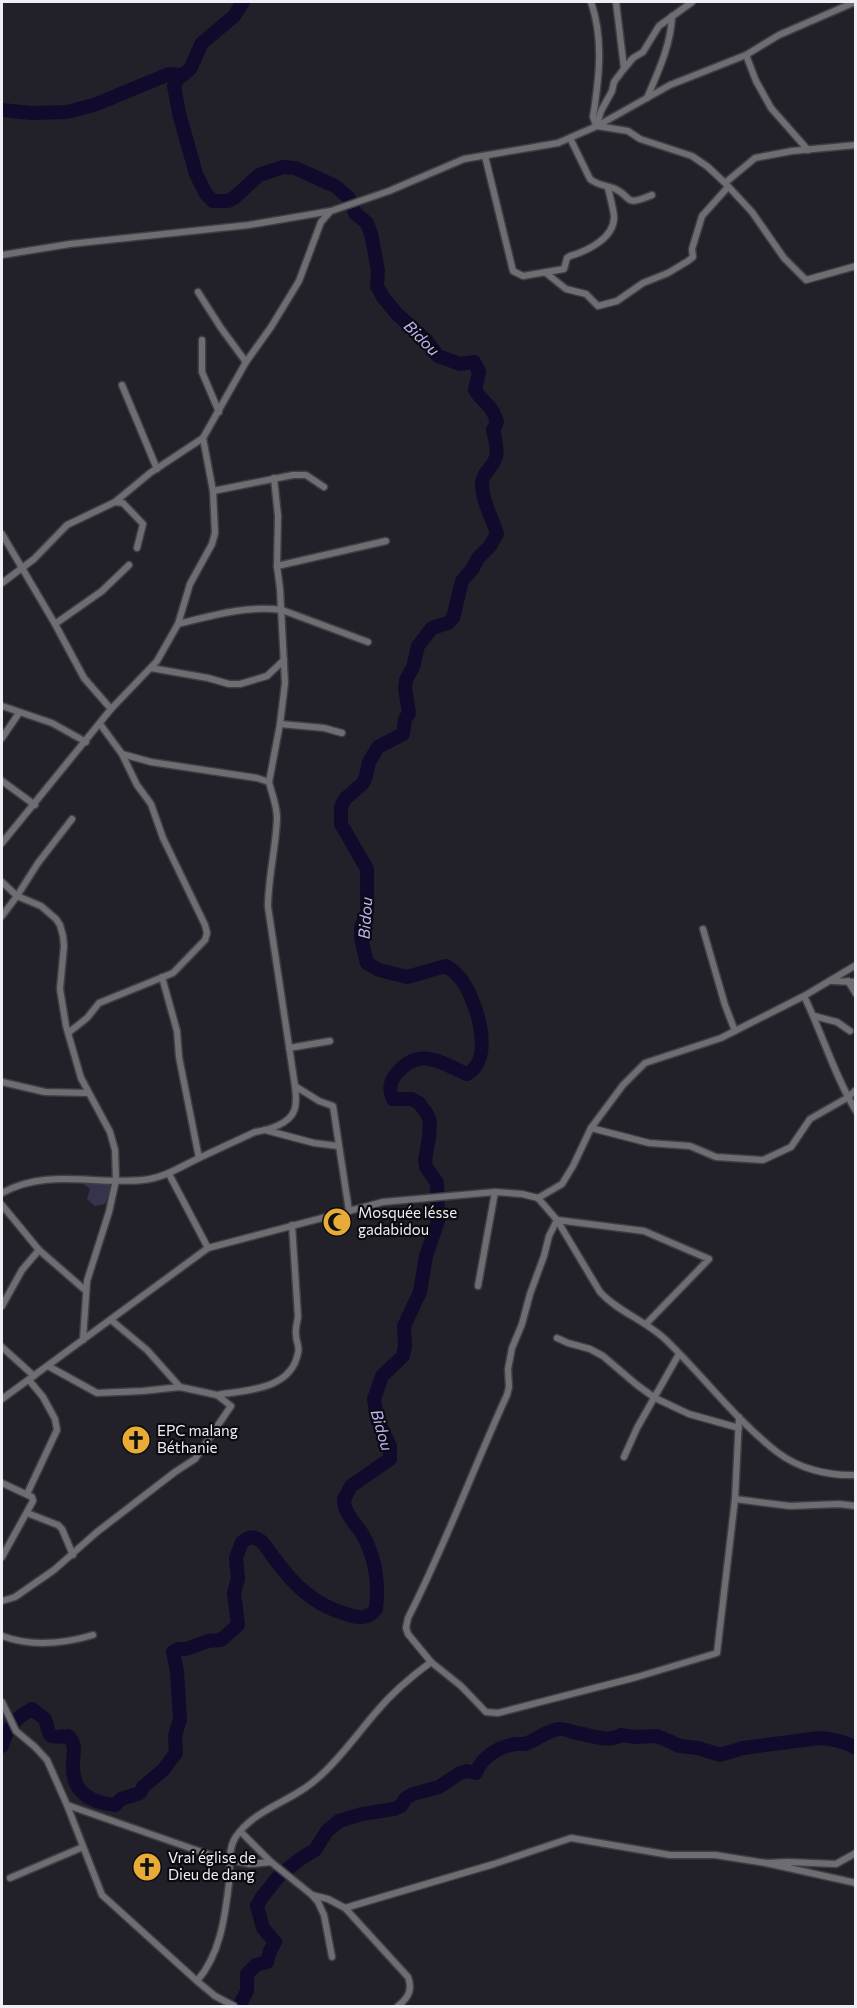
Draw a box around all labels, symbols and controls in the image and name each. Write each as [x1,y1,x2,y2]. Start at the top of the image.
water label: Bidou [401,316,444,359]
water label: Bidou [354,896,375,940]
place label: Mosquée lésse gadabidou [358,1203,457,1238]
mosque icon: Mosquée lésse gadabidou [321,1206,353,1238]
water label: Bidou [368,1407,397,1453]
place label: EPC malang Béthanie [157,1421,238,1456]
church icon: EPC malang Béthanie [120,1424,152,1456]
place label: Vrai église de Dieu de dang [168,1848,256,1883]
church icon: Vrai église de Dieu de dang [131,1851,163,1883]

